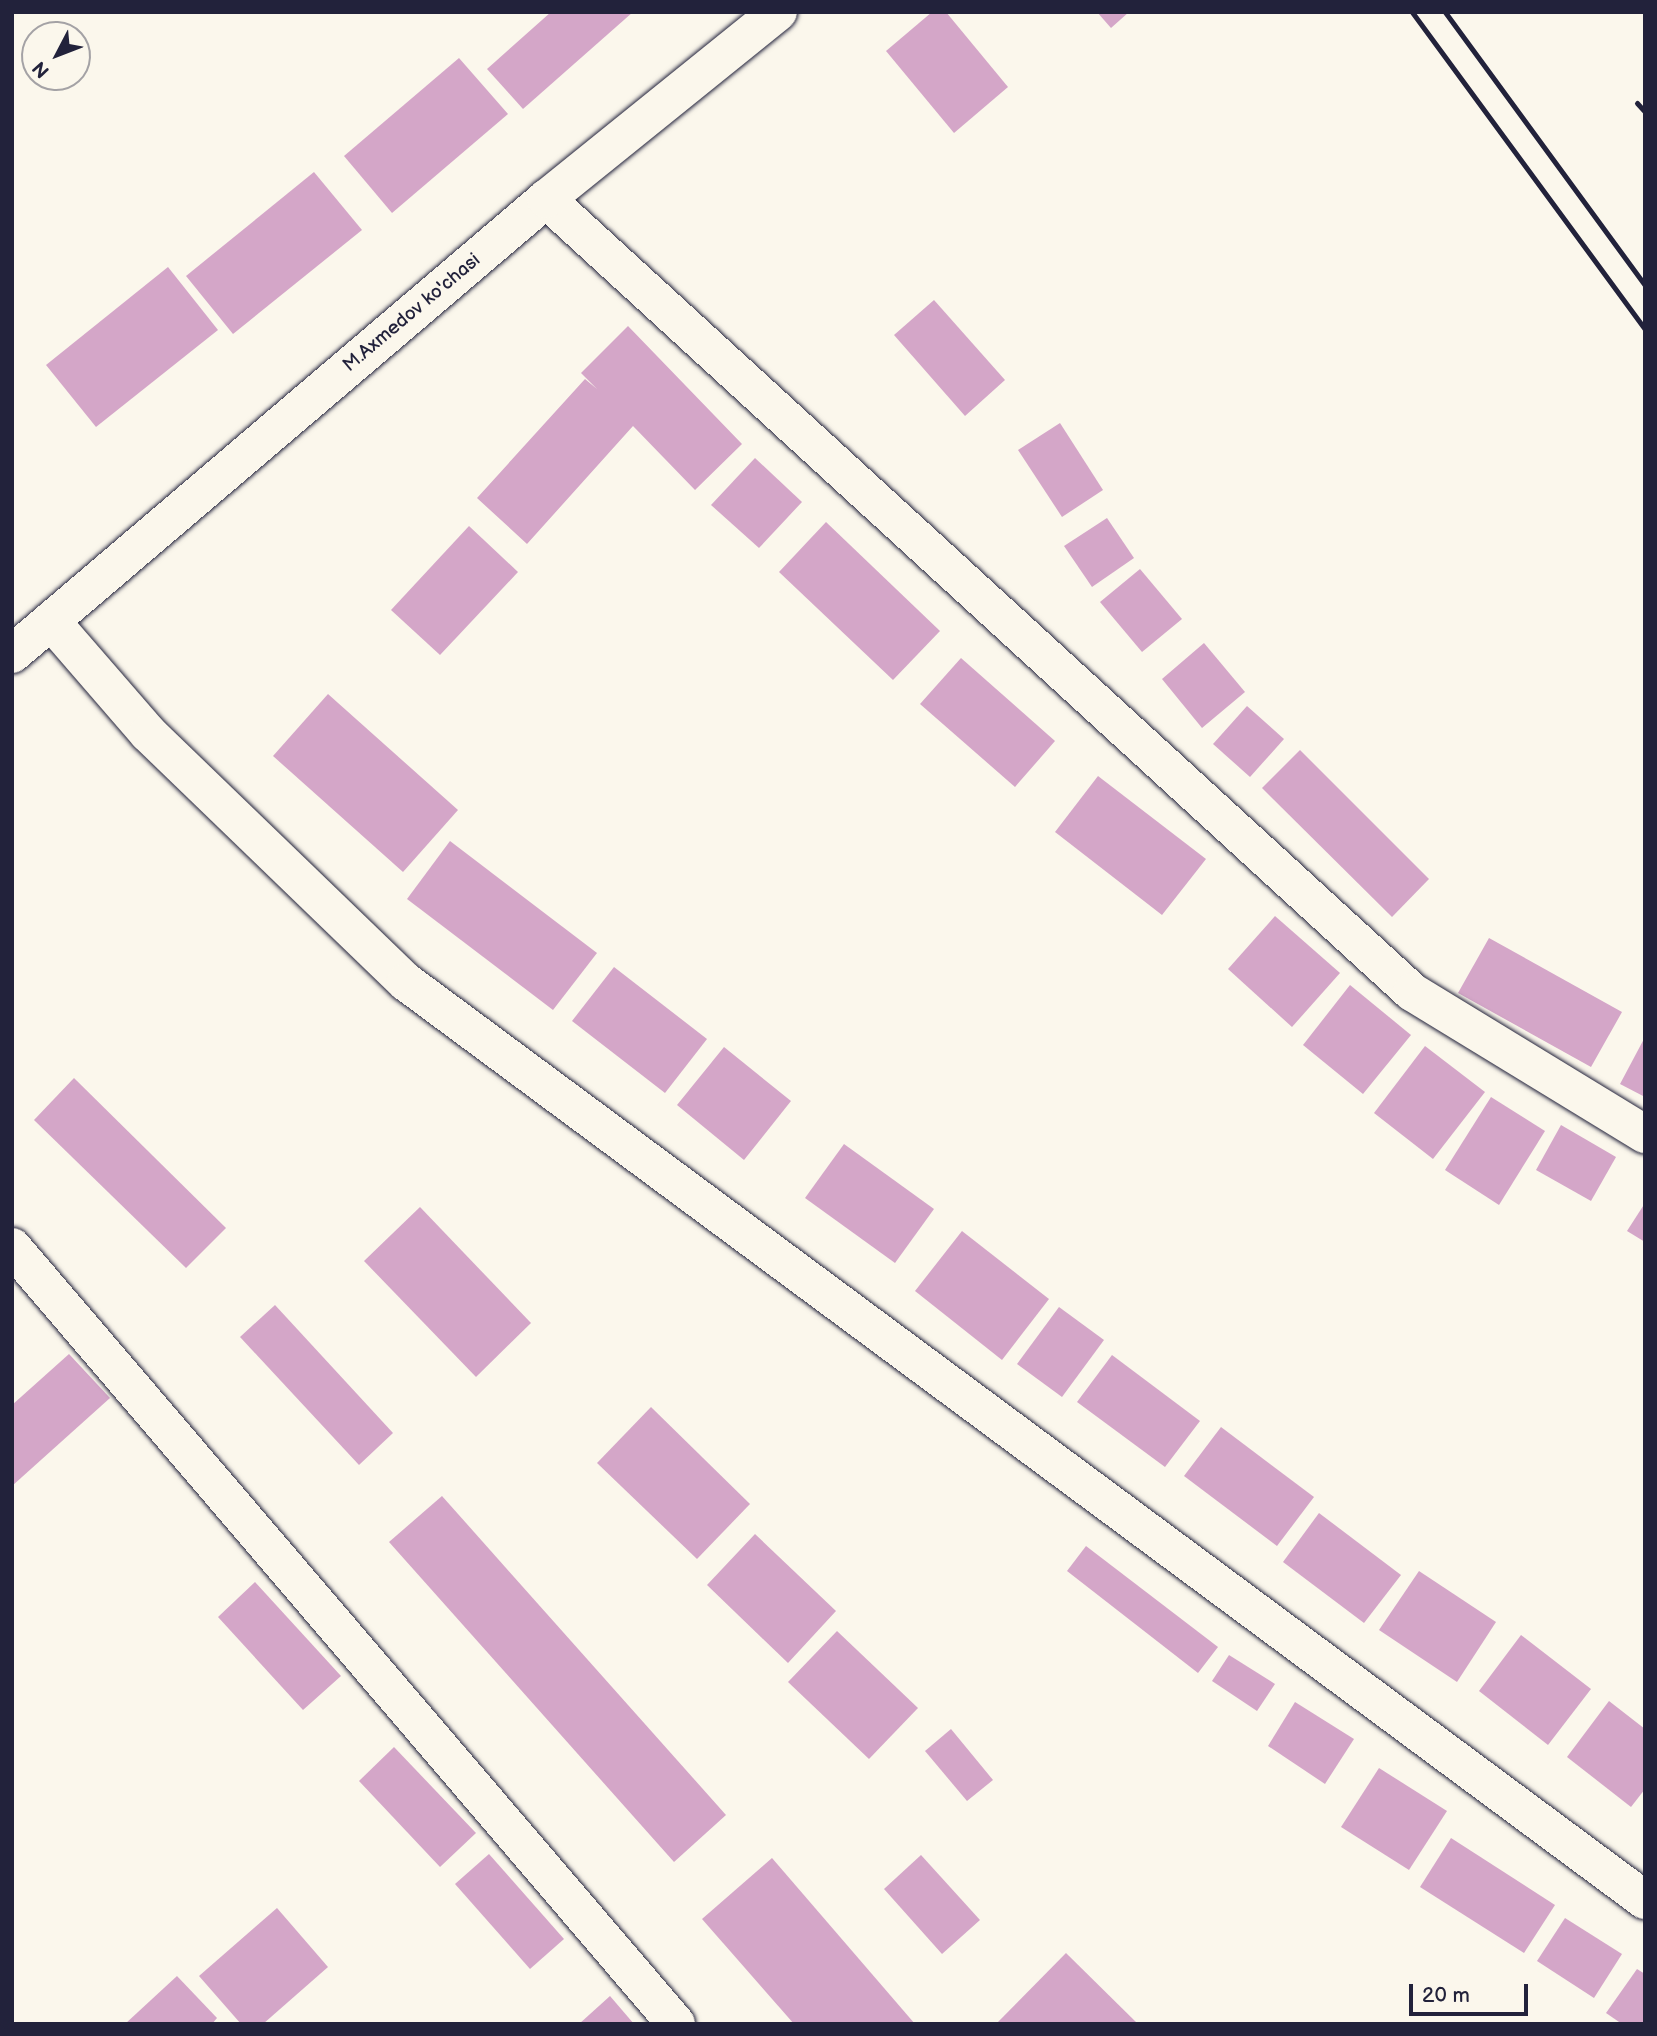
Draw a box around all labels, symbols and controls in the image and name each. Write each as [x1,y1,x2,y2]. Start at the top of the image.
north arrow [21,21,91,91]
text: N [28,56,55,82]
street label: M.Axmedov ko'chasi [339,249,485,377]
scale bar [1412,1969,1531,2013]
text: 20 m [1422,1983,1470,2008]

